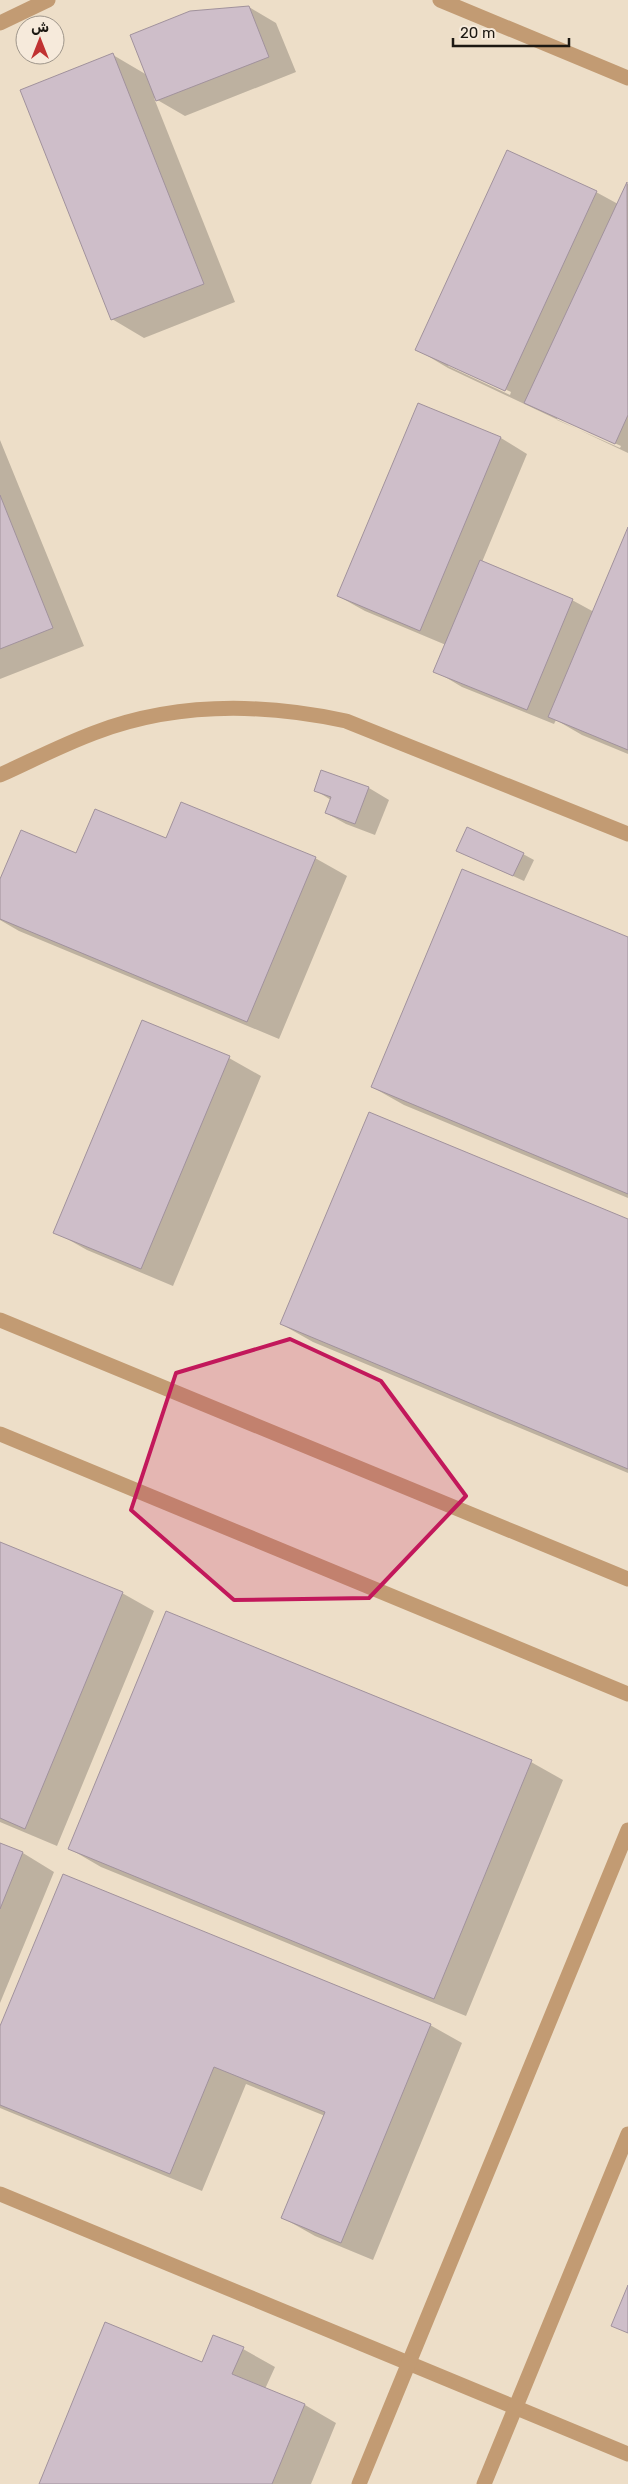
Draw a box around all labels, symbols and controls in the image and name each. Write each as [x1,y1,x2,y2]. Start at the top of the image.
north arrow [15,15,65,65]
scale bar [453,15,569,47]
text: ش [31,19,49,36]
text: 20 m [460,24,495,42]

